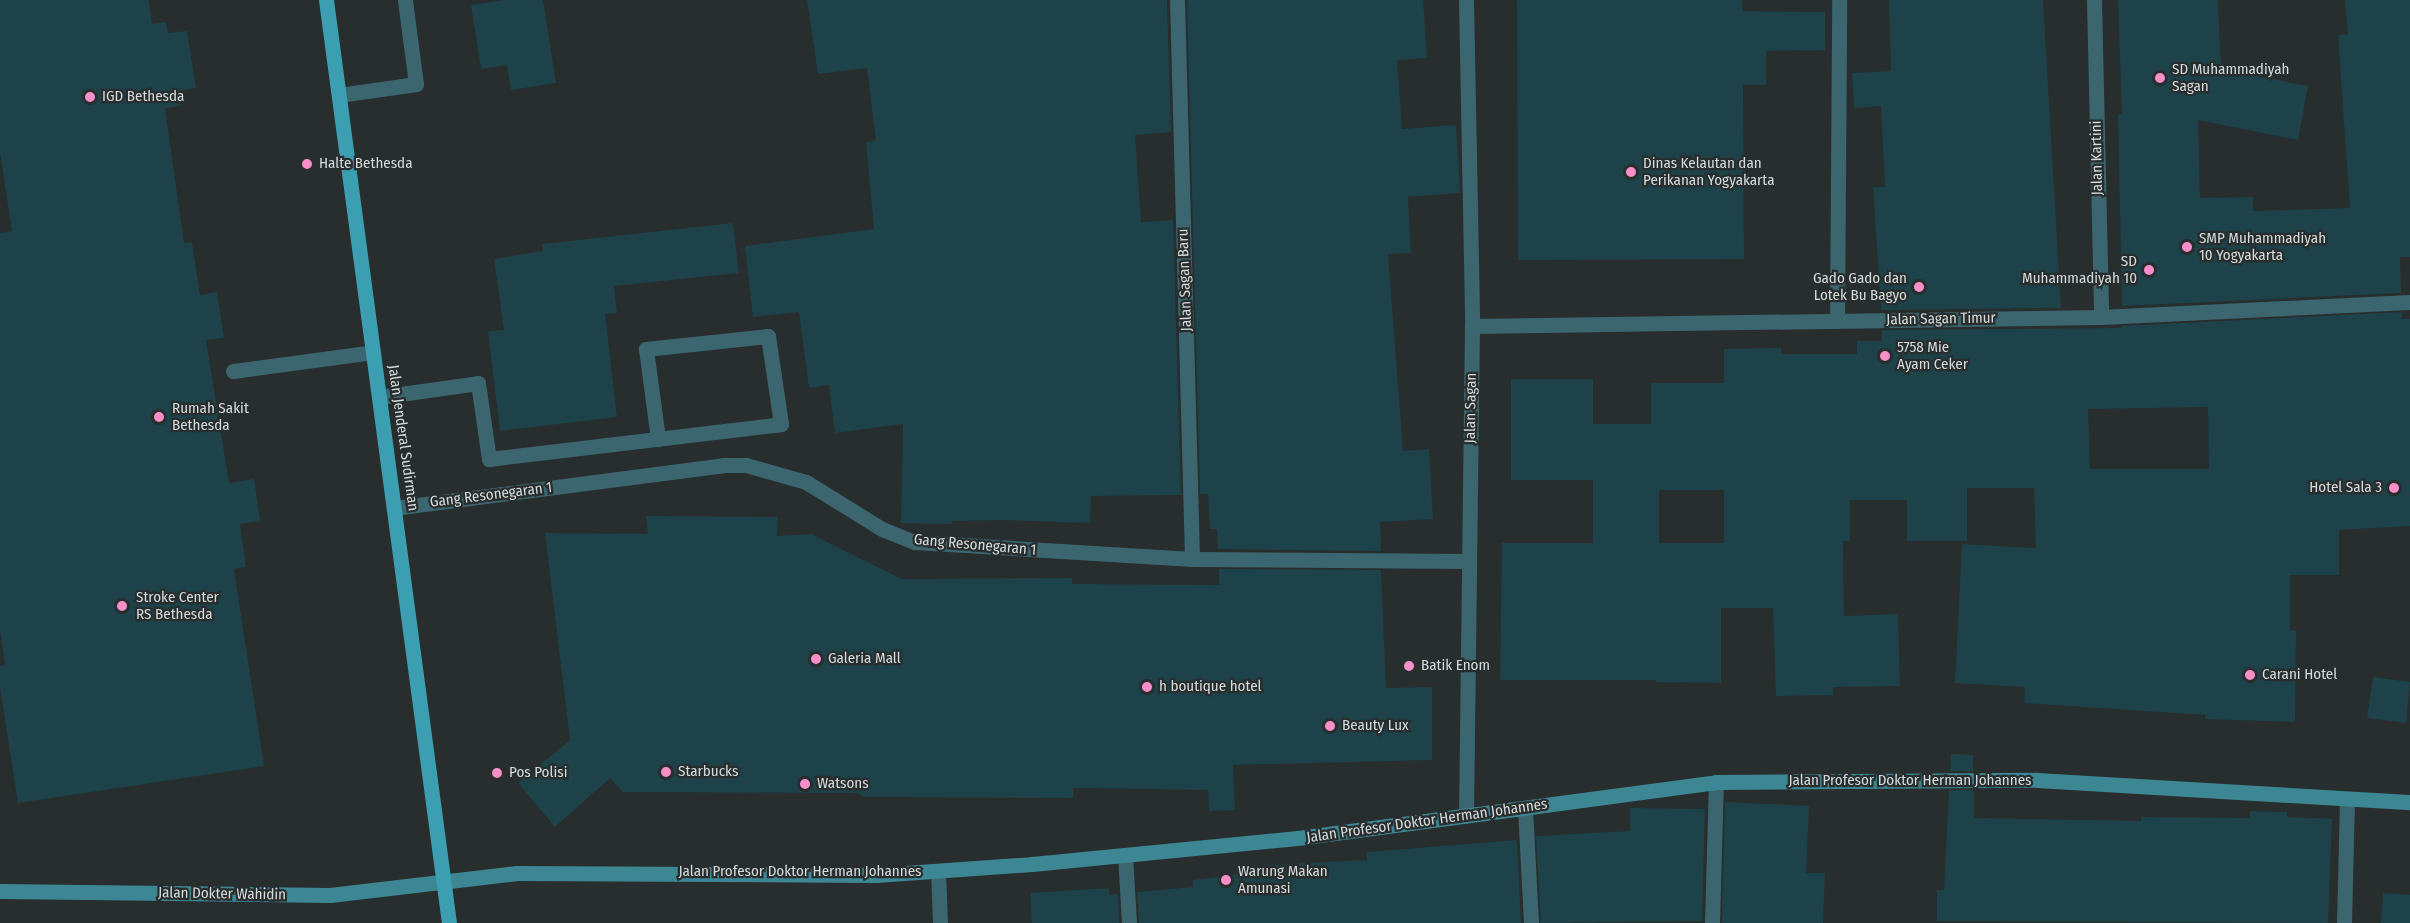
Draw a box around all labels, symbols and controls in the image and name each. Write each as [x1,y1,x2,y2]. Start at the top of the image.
place label: SD Muhammadiyah Sagan [2172,60,2289,95]
marker: SD Muhammadiyah Sagan [2153,71,2167,85]
place label: IGD Bethesda [102,88,184,106]
marker: IGD Bethesda [83,90,97,104]
street label: Jalan Kartini [2087,120,2107,196]
place label: Dinas Kelautan dan Perikanan Yogyakarta [1643,154,1774,189]
place label: Halte Bethesda [319,155,412,173]
marker: Halte Bethesda [300,157,314,171]
marker: Dinas Kelautan dan Perikanan Yogyakarta [1624,165,1638,179]
street label: Jalan Sagan Baru [1174,228,1196,332]
place label: SMP Muhammadiyah 10 Yogyakarta [2199,229,2326,264]
marker: SMP Muhammadiyah 10 Yogyakarta [2180,240,2194,254]
place label: SD Muhammadiyah 10 [2022,252,2137,287]
marker: SD Muhammadiyah 10 [2142,263,2156,277]
place label: Gado Gado dan Lotek Bu Bagyo [1813,269,1907,304]
marker: Gado Gado dan Lotek Bu Bagyo [1912,280,1926,294]
street label: Jalan Sagan Timur [1886,309,1996,329]
place label: 5758 Mie Ayam Ceker [1897,338,1968,373]
marker: 5758 Mie Ayam Ceker [1878,349,1892,363]
street label: Jalan Jenderal Sudirman [384,364,422,512]
street label: Jalan Sagan [1461,373,1481,443]
place label: Rumah Sakit Bethesda [172,399,249,434]
marker: Rumah Sakit Bethesda [150,408,168,426]
street label: Gang Resonegaran 1 [429,479,553,511]
place label: Hotel Sala 3 [2309,479,2382,497]
marker: Hotel Sala 3 [2387,481,2401,495]
street label: Gang Resonegaran 1 [913,531,1037,559]
place label: Stroke Center RS Bethesda [136,588,219,623]
marker: Stroke Center RS Bethesda [113,597,131,615]
place label: Galeria Mall [828,650,901,668]
marker: Galeria Mall [809,652,823,666]
place label: Batik Enom [1421,657,1490,675]
marker: Batik Enom [1402,659,1416,673]
place label: Carani Hotel [2262,666,2337,684]
marker: Carani Hotel [2243,668,2257,682]
place label: h boutique hotel [1159,678,1261,696]
marker: h boutique hotel [1140,680,1154,694]
place label: Beauty Lux [1342,717,1409,735]
marker: Beauty Lux [1323,719,1337,733]
place label: Starbucks [678,763,738,781]
place label: Pos Polisi [509,764,567,782]
marker: Starbucks [659,765,673,779]
marker: Pos Polisi [490,766,504,780]
street label: Jalan Profesor Doktor Herman Johannes [1789,772,2031,790]
place label: Watsons [817,775,869,793]
marker: Watsons [798,777,812,791]
street label: Jalan Profesor Doktor Herman Johannes [1305,795,1549,847]
place label: Warung Makan Amunasi [1238,862,1328,897]
street label: Jalan Profesor Doktor Herman Johannes [679,863,921,881]
marker: Warung Makan Amunasi [1219,873,1233,887]
street label: Jalan Dokter Wahidin [158,884,286,904]

